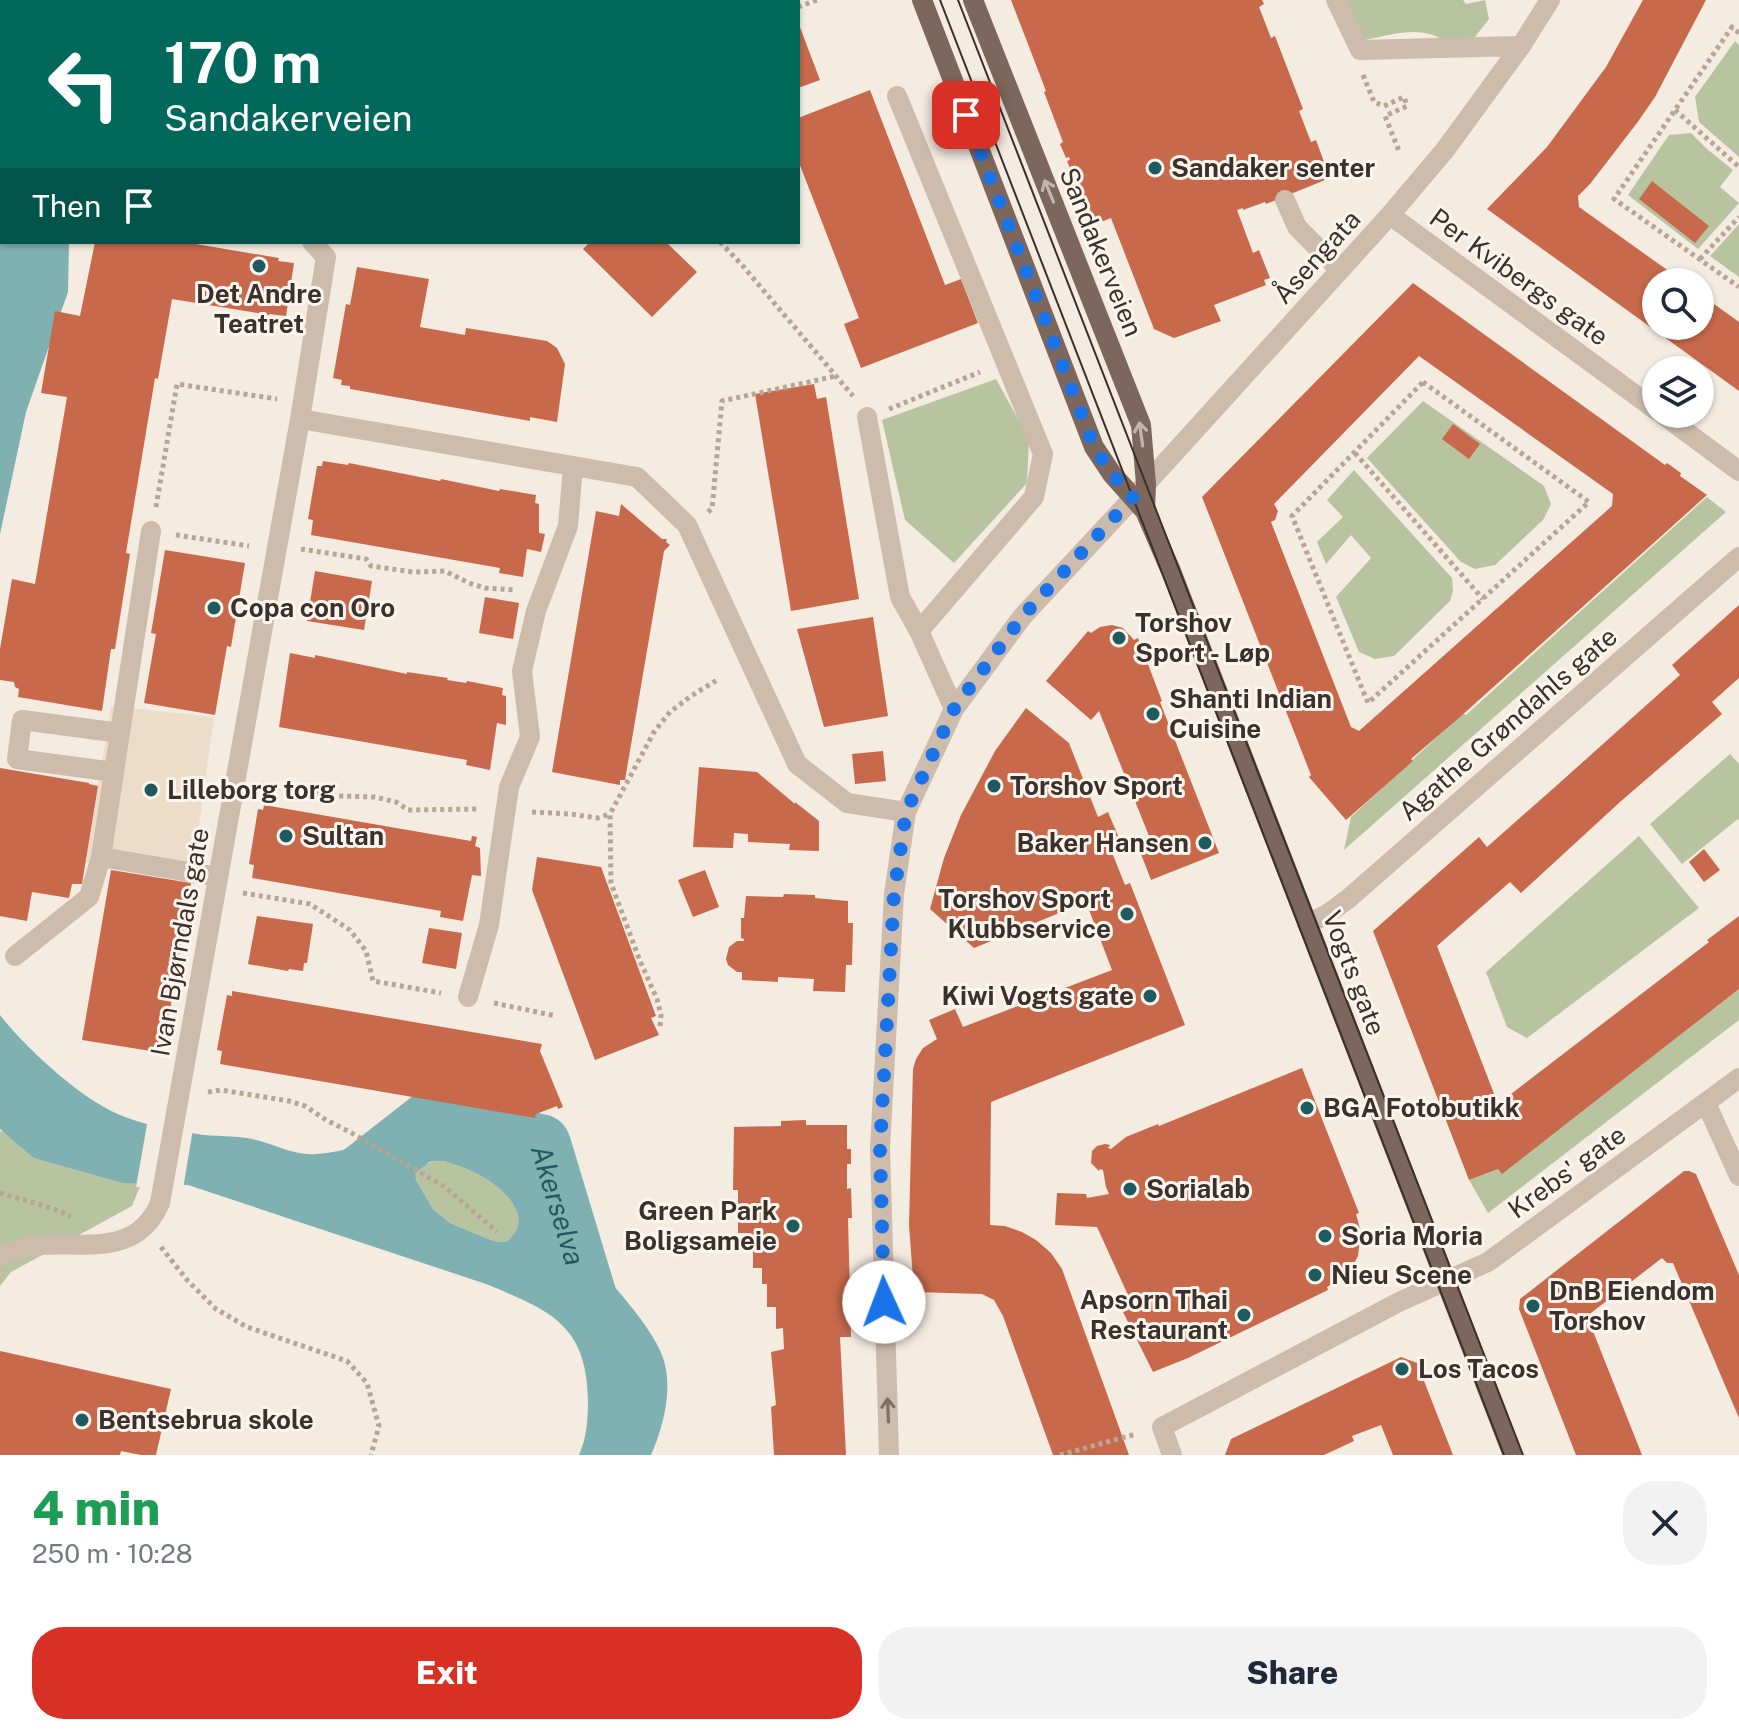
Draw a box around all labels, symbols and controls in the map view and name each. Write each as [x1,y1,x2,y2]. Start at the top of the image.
text: 170 m [164,30,321,96]
icon: left [32,32,136,136]
pin [932,81,1000,149]
icon: arrive [944,93,988,137]
text: Sandakerveien [164,97,413,139]
place label: Sandaker senter [1171,152,1375,183]
marker: Sandaker senter [1146,159,1164,177]
street label: Sandakerveien [1053,163,1149,341]
one-way arrow [1041,179,1055,204]
icon: arrive [117,184,161,228]
text: Then [32,188,101,224]
street label: Per Kvibergs gate [1424,201,1615,352]
street label: Åsengata [1265,202,1367,310]
marker: Det Andre Teatret [250,257,268,275]
map controls [1642,268,1714,428]
button: search [1642,268,1714,340]
place label: Det Andre Teatret [196,278,322,339]
button: layers [1642,356,1714,428]
one-way arrow [1133,422,1148,447]
place label: Copa con Oro [230,592,395,623]
marker: Copa con Oro [205,599,223,617]
place label: Torshov Sport - Løp [1135,607,1270,668]
street label: Agathe Grøndahls gate [1392,620,1623,827]
marker: Torshov Sport - Løp [1110,629,1128,647]
place label: Shanti Indian Cuisine [1169,683,1332,744]
marker: Shanti Indian Cuisine [1144,705,1162,723]
place label: Torshov Sport [1010,770,1183,801]
place label: Lilleborg torg [167,774,336,805]
marker: Torshov Sport [985,777,1003,795]
marker: Lilleborg torg [142,781,160,799]
place label: Sultan [302,820,384,851]
street label: Ivan Bjørndals gate [144,825,215,1059]
marker: Sultan [277,827,295,845]
place label: Baker Hansen [1016,827,1189,858]
marker: Baker Hansen [1196,834,1214,852]
place label: Torshov Sport Klubbservice [938,883,1111,944]
marker: Torshov Sport Klubbservice [1118,905,1136,923]
street label: Vogts gate [1317,906,1392,1039]
place label: Kiwi Vogts gate [941,980,1134,1011]
marker: Kiwi Vogts gate [1141,987,1159,1005]
place label: BGA Fotobutikk [1323,1092,1520,1123]
marker: BGA Fotobutikk [1298,1099,1316,1117]
street label: Krebs' gate [1502,1119,1632,1225]
water label: Akerselva [525,1141,592,1269]
place label: Sorialab [1146,1173,1250,1204]
marker: Sorialab [1121,1180,1139,1198]
place label: Green Park Boligsameie [624,1195,777,1256]
marker: Green Park Boligsameie [784,1217,802,1235]
place label: Soria Moria [1341,1220,1483,1251]
marker: Soria Moria [1316,1227,1334,1245]
place label: Nieu Scene [1331,1259,1472,1290]
position arrow [842,1260,926,1344]
marker: Nieu Scene [1306,1266,1324,1284]
place label: DnB Eiendom Torshov [1549,1275,1715,1336]
place label: Apsorn Thai Restaurant [1080,1284,1228,1345]
marker: DnB Eiendom Torshov [1524,1297,1542,1315]
marker: Apsorn Thai Restaurant [1235,1306,1253,1324]
place label: Los Tacos [1418,1353,1539,1384]
marker: Los Tacos [1393,1360,1411,1378]
one-way arrow [880,1397,895,1424]
place label: Bentsebrua skole [98,1404,314,1435]
marker: Bentsebrua skole [73,1411,91,1429]
text: 4 min [32,1479,160,1536]
button: close [1623,1481,1707,1565]
text: 250 m · 10:28 [32,1538,193,1569]
button: Exit [32,1627,862,1719]
button: Share [878,1627,1707,1719]

